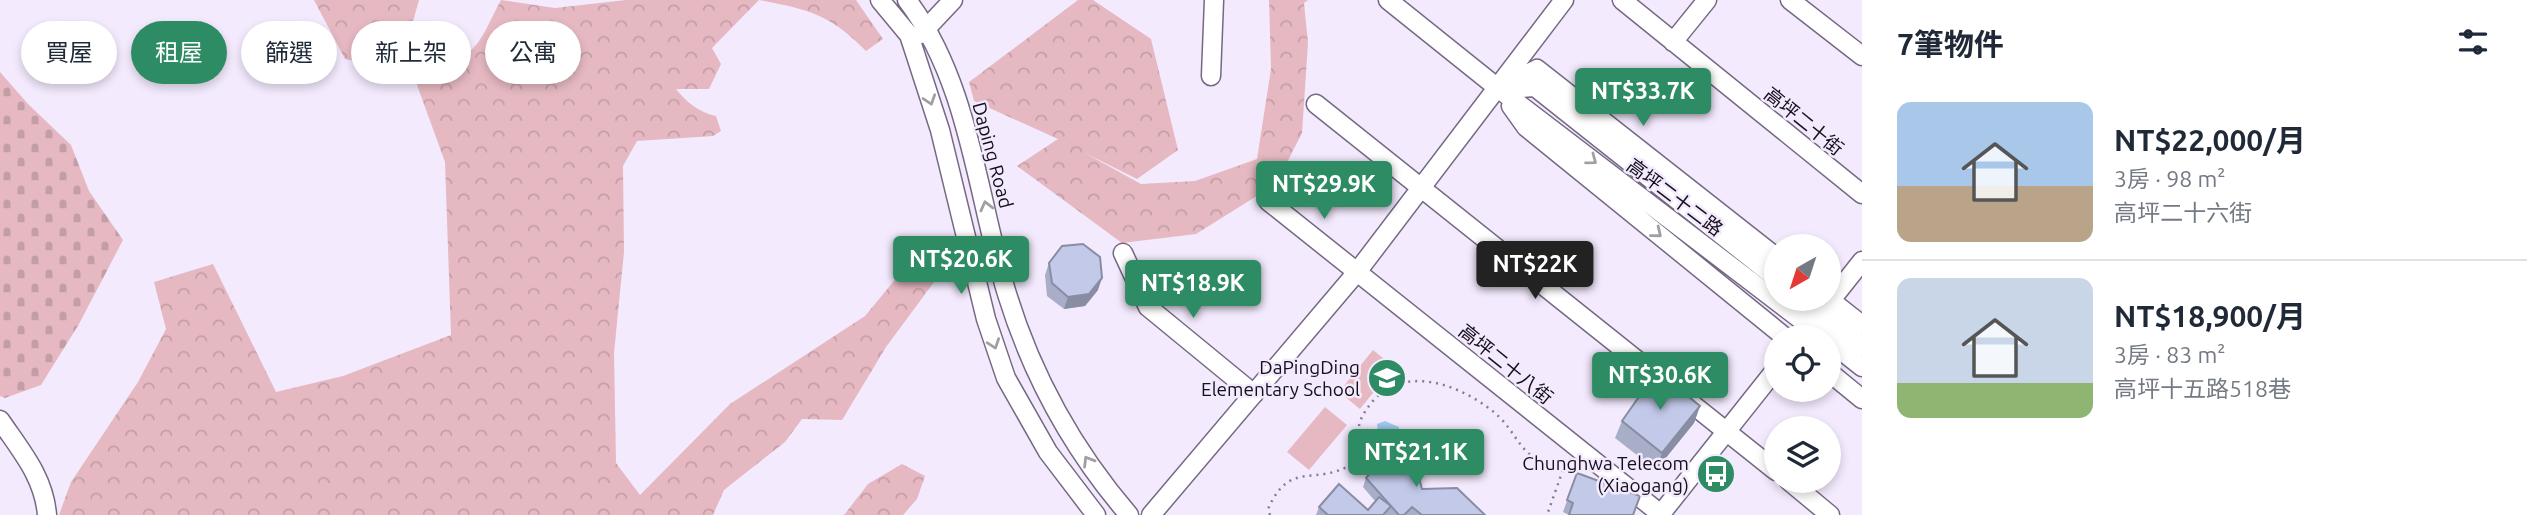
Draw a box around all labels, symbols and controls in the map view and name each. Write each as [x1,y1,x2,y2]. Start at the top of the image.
chip: 買屋 [21,21,117,84]
chip: 租屋 [131,21,227,84]
chip: 篩選 [241,21,337,84]
chip: 新上架 [351,21,471,84]
chip: 公寓 [485,21,581,84]
icon: filters [2454,23,2492,61]
text: 7筆物件 [1897,27,2004,61]
pin: NT$33.7K [1571,68,1715,128]
text: NT$33.7K [1591,78,1695,103]
street label: 高坪二十街 [1760,83,1848,159]
one-way arrow [922,93,936,106]
street label: Daping Road [968,100,1018,210]
text: NT$22,000/月 [2114,123,2306,157]
icon: home [1953,130,2037,214]
one-way arrow [1584,152,1597,164]
street label: 高坪二十二路 [1623,154,1727,240]
pin: NT$29.9K [1252,162,1396,221]
text: 3房 · 98 m² [2114,166,2225,191]
text: NT$29.9K [1272,171,1376,196]
text: 高坪二十六街 [2114,200,2252,225]
one-way arrow [980,201,994,213]
one-way arrow [1649,225,1662,237]
north arrow [1764,234,1841,312]
map controls [1764,234,1841,493]
pin: NT$20.6K [889,236,1033,296]
pin: NT$22K [1478,242,1592,301]
text: NT$20.6K [909,246,1013,271]
text: NT$22K [1492,251,1578,276]
pin: NT$18.9K [1121,260,1265,320]
text: NT$18.9K [1141,270,1245,295]
text: NT$18,900/月 [2114,299,2306,333]
icon: home [1953,306,2037,390]
street label: 高坪二十八街 [1455,320,1557,408]
button: locate [1764,325,1841,402]
one-way arrow [986,337,1000,349]
text: 3房 · 83 m² [2114,342,2225,367]
pin: NT$30.6K [1588,352,1732,412]
place label: DaPingDing Elementary School [1201,356,1360,400]
school or university icon: DaPingDing Elementary School [1366,357,1408,399]
text: NT$30.6K [1608,362,1712,387]
text: 高坪十五路518巷 [2114,376,2291,401]
button: layers [1764,416,1841,493]
pin: NT$21.1K [1344,430,1488,489]
text: NT$21.1K [1364,439,1468,464]
place label: Chunghwa Telecom (Xiaogang) [1522,452,1689,496]
bus stop icon: Chunghwa Telecom (Xiaogang) [1695,453,1737,495]
one-way arrow [1083,456,1096,469]

